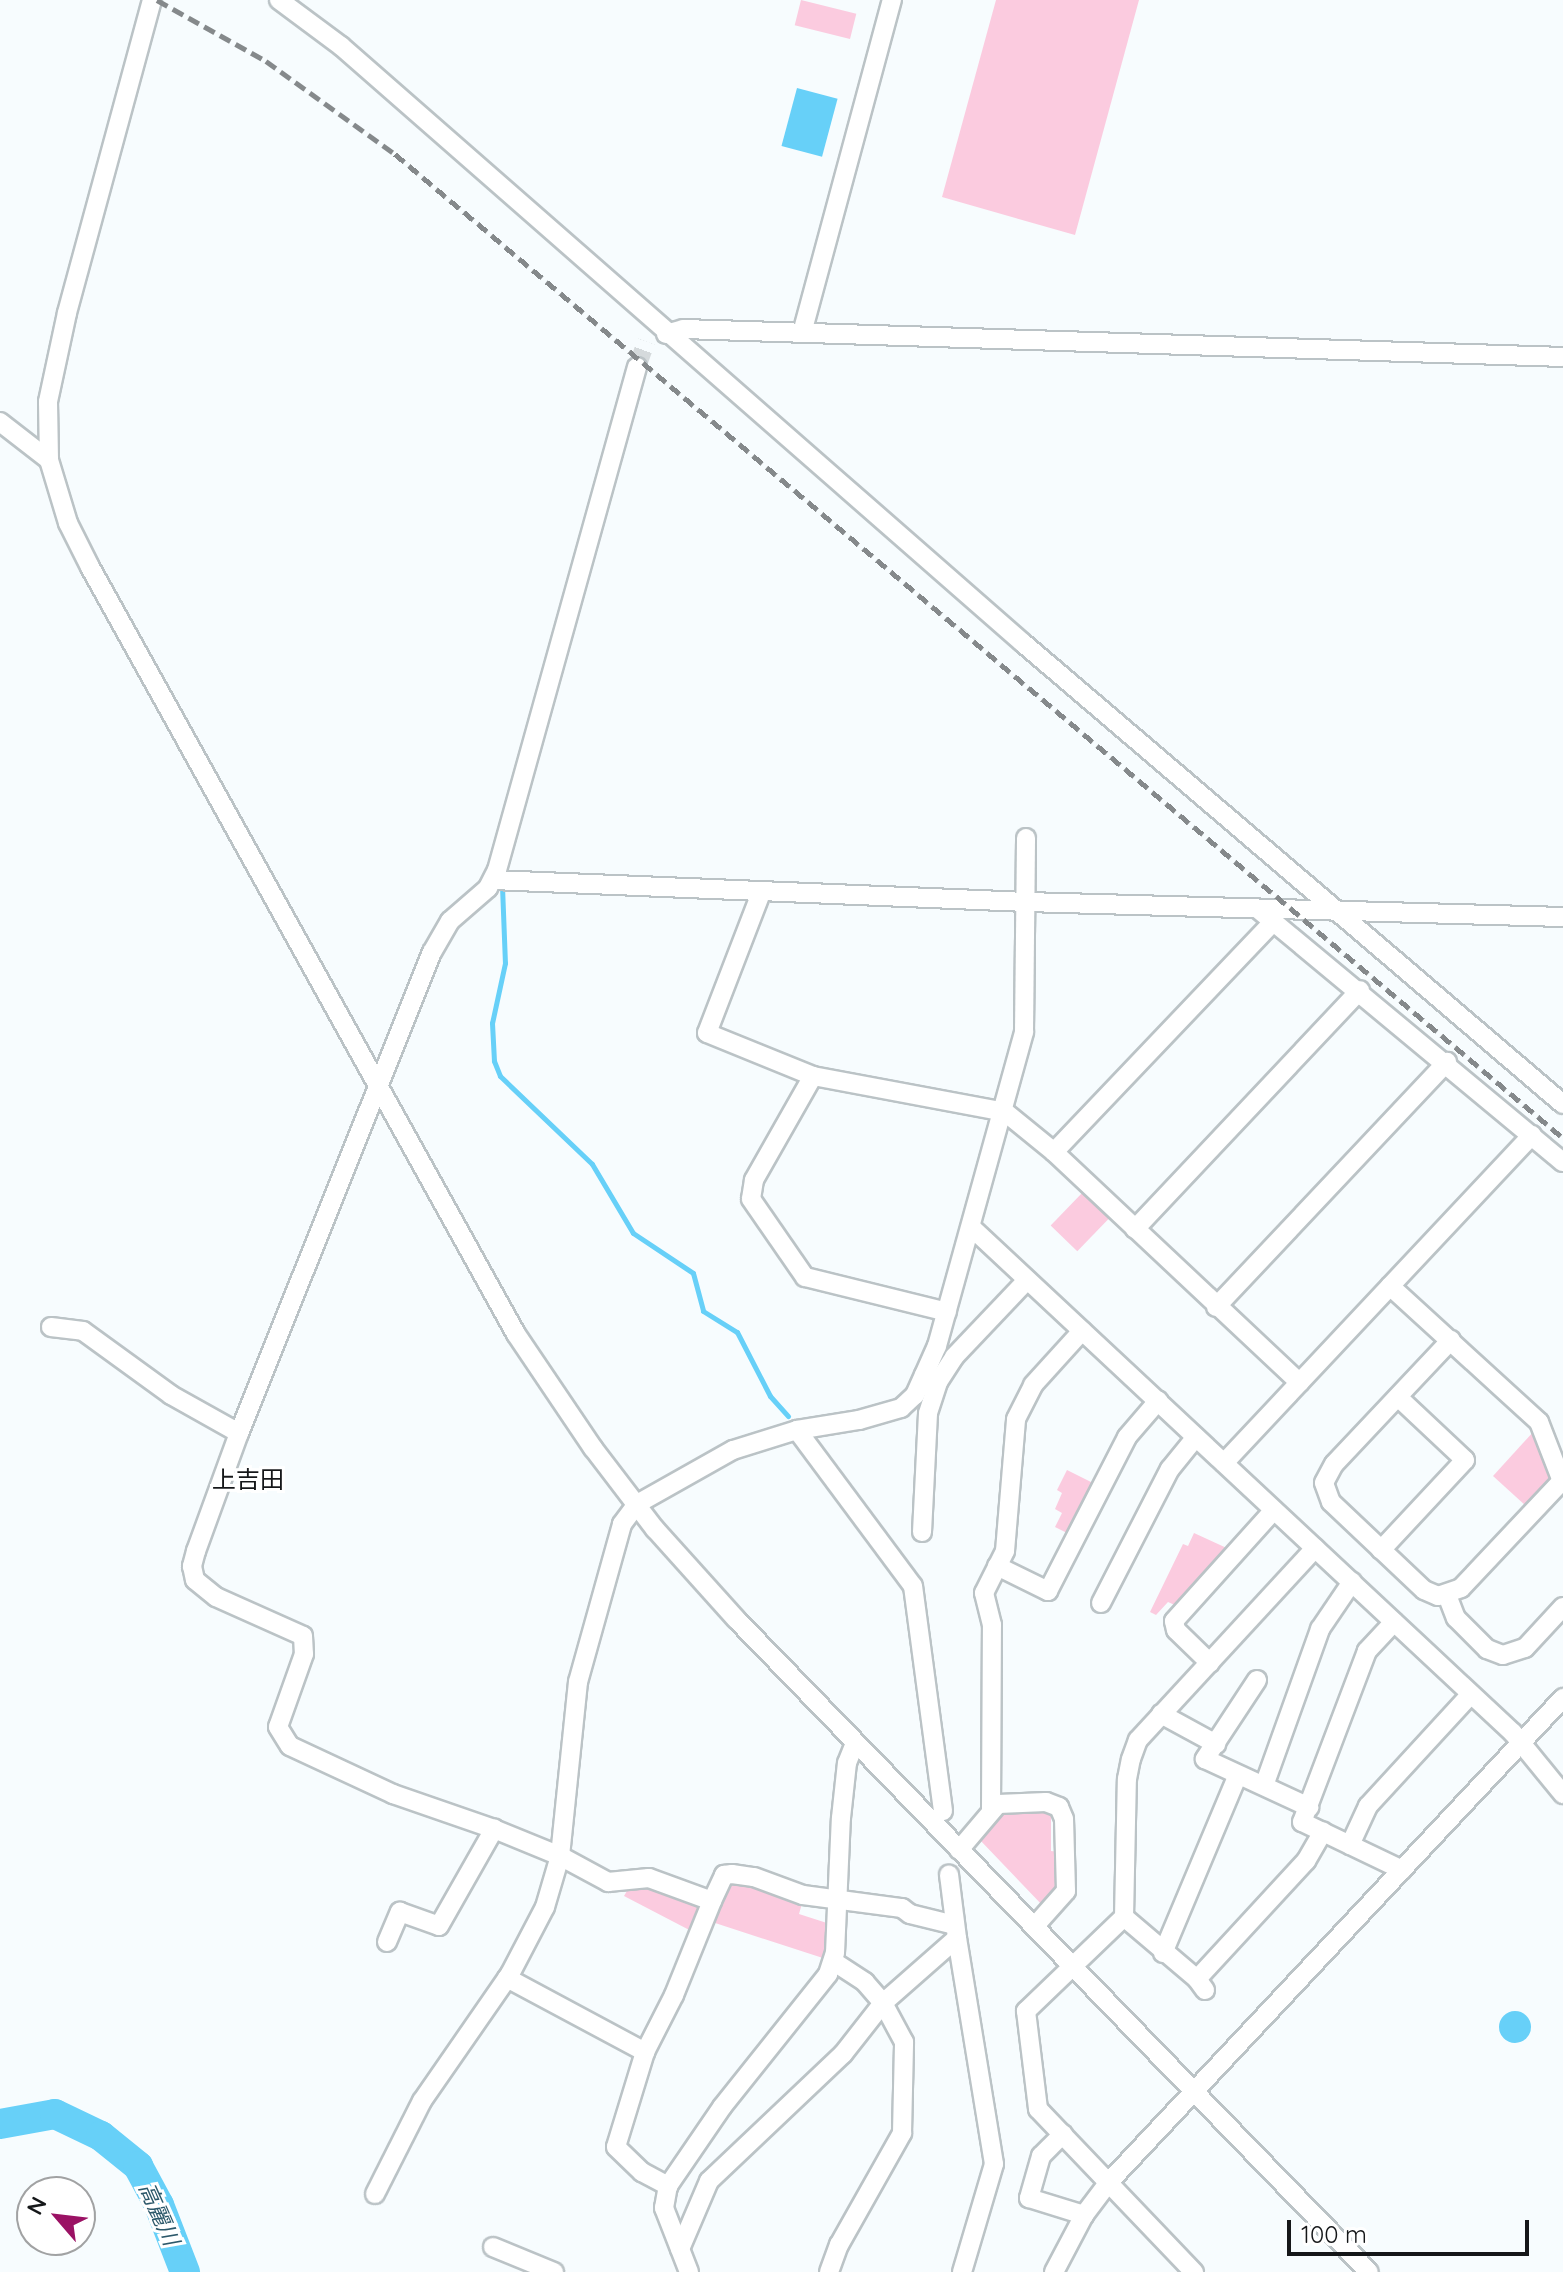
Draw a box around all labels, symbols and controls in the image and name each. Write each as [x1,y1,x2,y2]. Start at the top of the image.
district label: 上吉田 [212,1466,284,1494]
north arrow [16,2176,96,2256]
water label: 高麗川 [134,2178,184,2250]
text: N [20,2192,53,2219]
scale bar [1291,2204,1533,2254]
text: 100 m [1301,2219,1367,2249]

